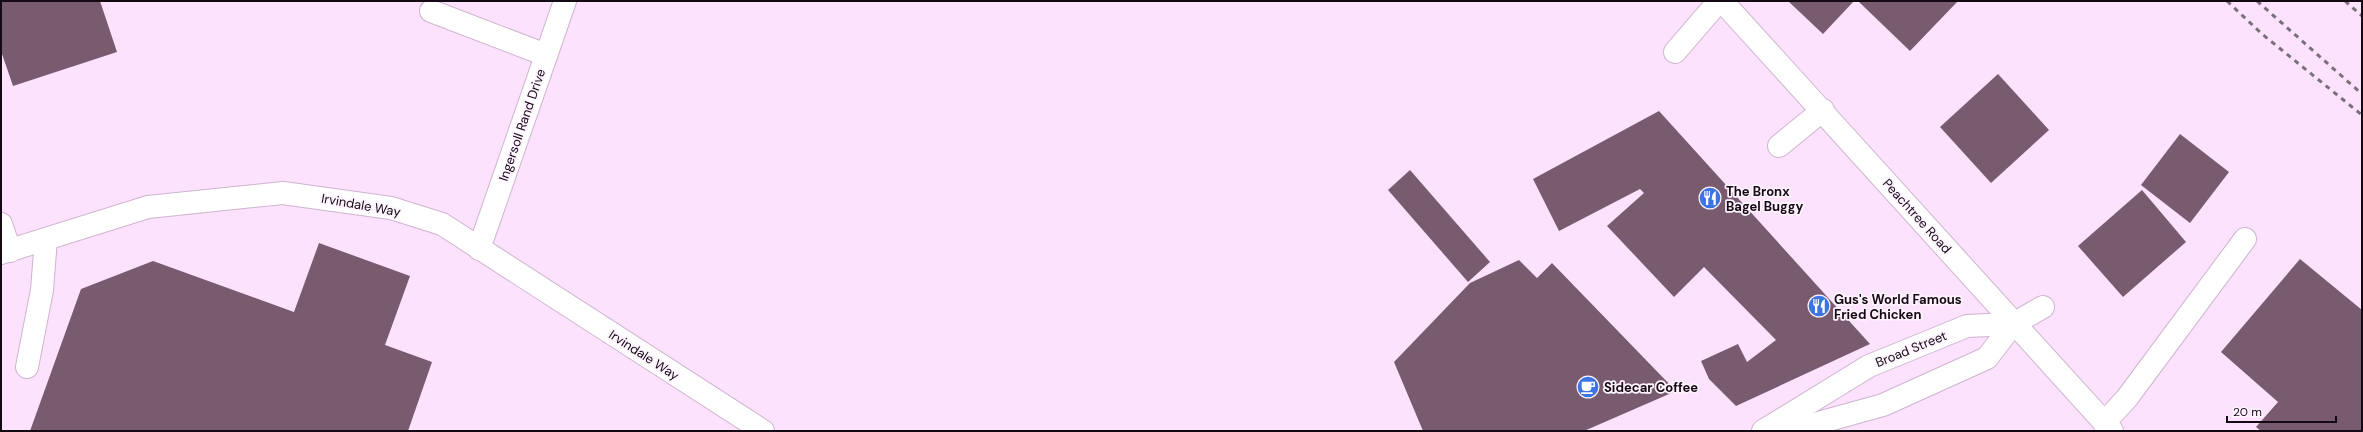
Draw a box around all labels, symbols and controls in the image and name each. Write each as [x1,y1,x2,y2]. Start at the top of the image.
street label: Ingersoll Rand Drive [495,67,549,183]
street label: Peachtree Road [1879,175,1955,257]
place label: The Bronx Bagel Buggy [1726,183,1804,215]
restaurant icon: The Bronx Bagel Buggy [1697,185,1723,211]
street label: Irvindale Way [320,190,402,220]
place label: Gus's World Famous Fried Chicken [1834,291,1962,323]
restaurant icon: Gus's World Famous Fried Chicken [1806,293,1832,319]
street label: Irvindale Way [606,326,682,384]
street label: Broad Street [1873,327,1949,371]
cafe icon: Sidecar Coffee [1575,374,1601,400]
place label: Sidecar Coffee [1604,379,1698,396]
scale bar [2227,398,2336,424]
text: 20 m [2233,404,2262,420]

